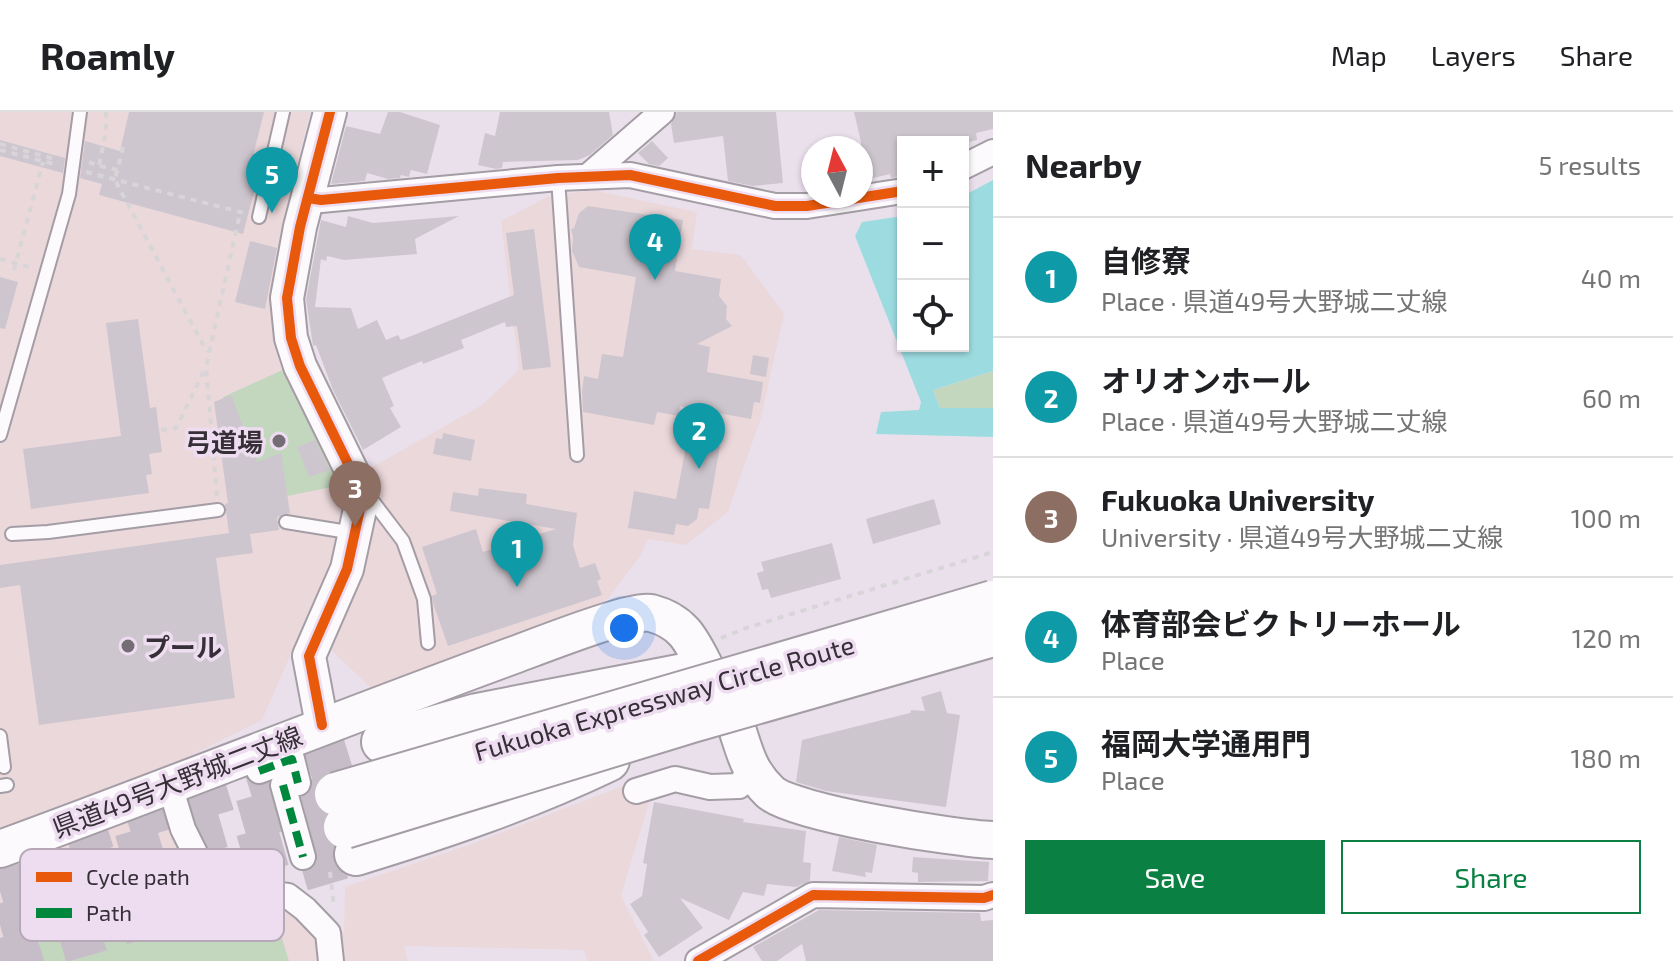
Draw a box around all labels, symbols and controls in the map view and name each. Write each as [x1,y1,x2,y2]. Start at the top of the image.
text: Roamly [40,32,175,78]
text: Map [1331,38,1387,72]
text: Layers [1431,38,1516,72]
text: Share [1560,38,1633,72]
north arrow [801,136,873,208]
map controls [897,136,969,352]
button: + [897,136,969,208]
text: Nearby [1025,144,1142,185]
pin: 5 [246,147,298,213]
text: 5 results [1539,149,1641,180]
button: − [897,208,969,280]
pin: 4 [629,214,681,280]
text: 自修寮 [1101,242,1191,278]
text: 1 [1045,262,1057,293]
text: 40 m [1581,262,1641,293]
button: locate [897,280,969,352]
text: Place · 県道49号大野城二丈線 [1101,285,1447,316]
text: オリオンホール [1101,362,1311,398]
text: 2 [1043,382,1059,413]
text: 60 m [1582,382,1641,413]
pin: 2 [673,403,725,469]
text: Place · 県道49号大野城二丈線 [1101,405,1447,436]
place label: 弓道場 [185,426,263,457]
marker: 弓道場 [270,432,288,450]
pin: 3 [329,461,381,527]
text: Fukuoka University [1101,481,1375,517]
text: 3 [1044,502,1058,533]
text: 100 m [1571,502,1641,533]
pin: 1 [491,521,543,587]
text: University · 県道49号大野城二丈線 [1101,521,1503,552]
text: 体育部会ビクトリーホール [1101,605,1461,641]
your location [604,608,644,648]
text: 4 [1043,622,1059,653]
text: 120 m [1572,622,1641,653]
street label: Fukuoka Expressway Circle Route [470,628,858,766]
place label: プール [144,631,222,662]
marker: プール [119,637,137,655]
text: Place [1101,644,1165,675]
street label: 県道49号大野城二丈線 [48,719,306,843]
text: 福岡大学通用門 [1101,725,1311,761]
text: 5 [1044,742,1058,773]
text: 180 m [1571,742,1641,773]
text: Place [1101,764,1165,795]
button: Save [1025,840,1325,914]
button: Share [1341,840,1641,914]
legend [20,849,284,941]
text: Cycle path [86,863,190,889]
text: Path [86,899,132,925]

